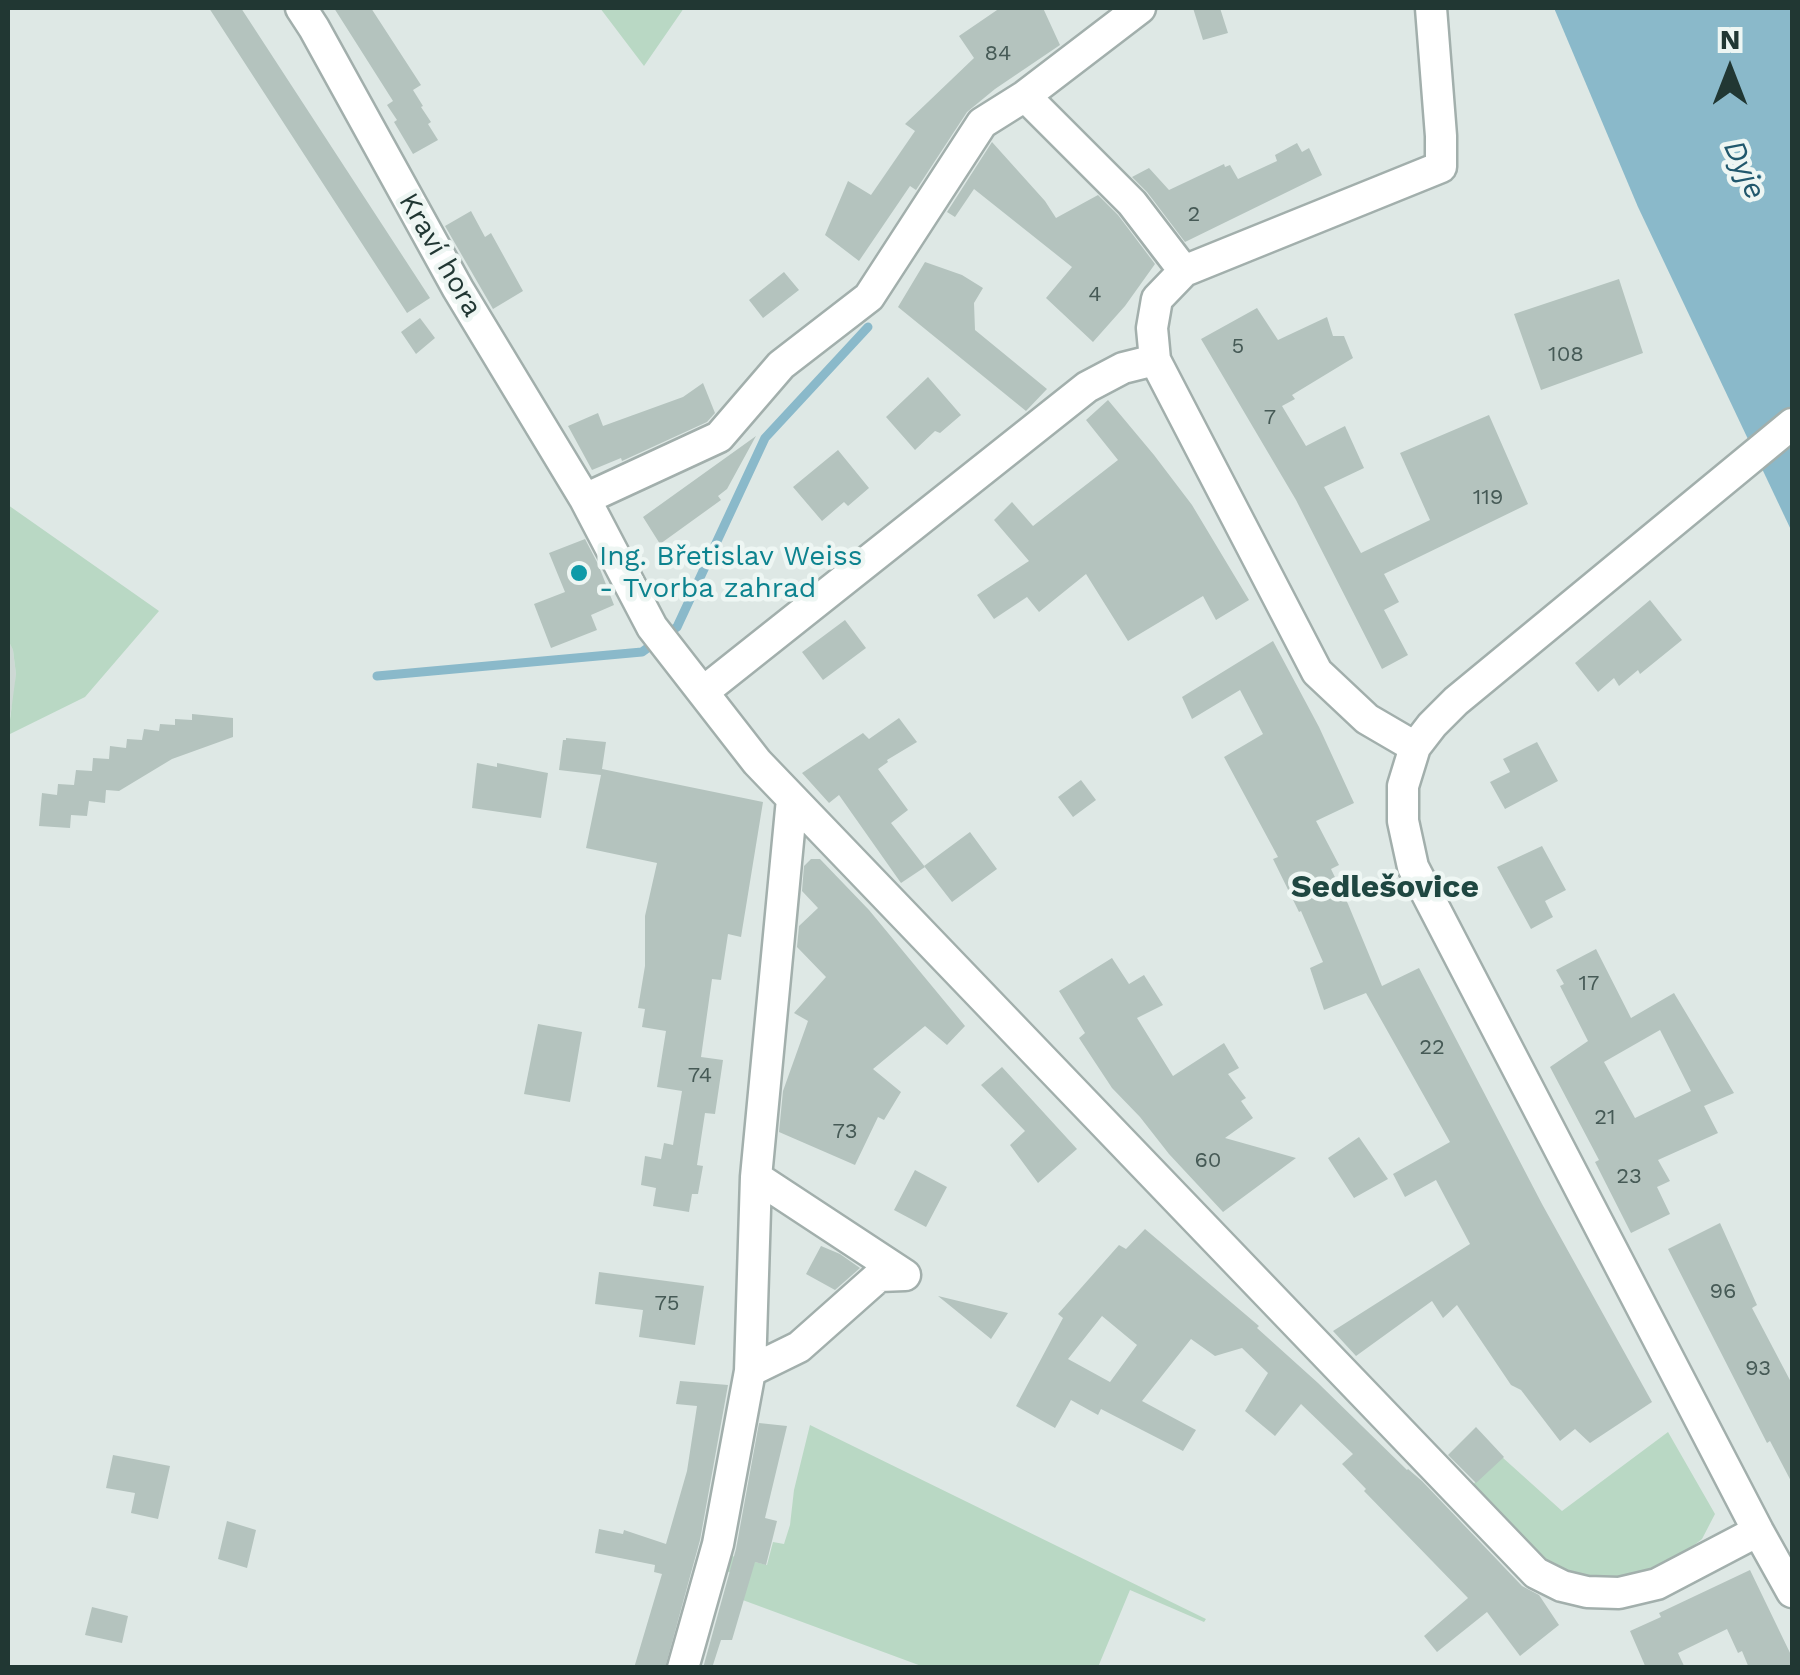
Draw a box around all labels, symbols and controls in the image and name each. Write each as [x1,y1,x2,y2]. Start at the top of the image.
north arrow [1680,20,1780,120]
text: N [1720,23,1740,56]
house number: 84 [985,41,1011,67]
water label: Dyje [1715,135,1773,205]
street label: Kraví hora [391,187,489,323]
house number: 2 [1188,202,1200,228]
house number: 4 [1088,282,1102,308]
house number: 5 [1232,334,1244,360]
house number: 108 [1548,342,1584,368]
house number: 7 [1264,405,1276,431]
house number: 119 [1473,485,1503,511]
place label: Ing. Břetislav Weiss - Tvorba zahrad [599,540,862,606]
marker: Ing. Břetislav Weiss - Tvorba zahrad [568,562,590,584]
district label: Sedlešovice [1291,869,1479,907]
house number: 17 [1579,971,1599,997]
house number: 22 [1419,1035,1445,1061]
house number: 74 [688,1063,712,1089]
house number: 21 [1594,1105,1616,1131]
house number: 73 [832,1119,858,1145]
house number: 60 [1194,1148,1222,1174]
house number: 23 [1616,1164,1642,1190]
house number: 96 [1710,1279,1736,1305]
house number: 75 [654,1291,680,1317]
house number: 93 [1745,1356,1771,1382]

